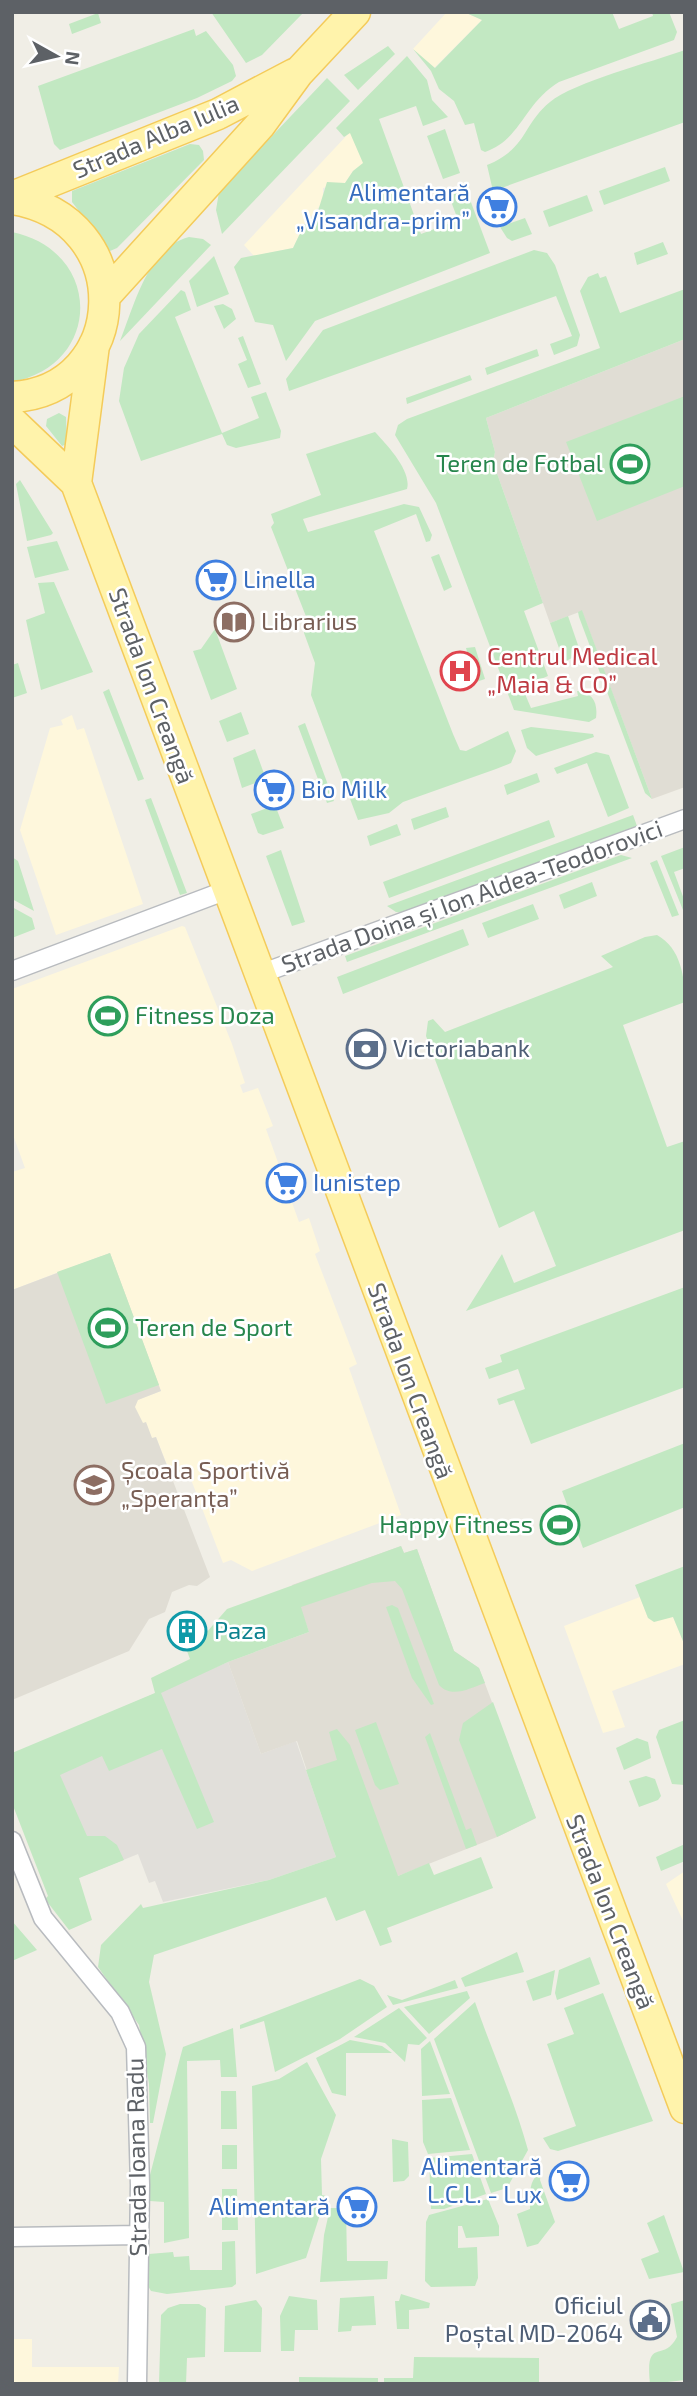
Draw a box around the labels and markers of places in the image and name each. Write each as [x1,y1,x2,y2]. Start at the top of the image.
place label: Alimentară „Visandra-prim” [296,177,470,234]
supermarket icon: Alimentară „Visandra-prim” [476,186,518,228]
sports icon: Teren de Fotbal [609,443,651,485]
place label: Teren de Fotbal [436,448,603,477]
supermarket icon: Linella [195,559,237,601]
place label: Linella [243,564,316,593]
library icon: Librarius [213,601,255,643]
place label: Librarius [261,606,357,635]
place label: Centrul Medical „Maia & CO” [487,641,658,698]
hospital icon: Centrul Medical „Maia & CO” [439,650,481,692]
supermarket icon: Bio Milk [253,769,295,811]
place label: Bio Milk [301,774,387,803]
sports icon: Fitness Doza [87,995,129,1037]
place label: Fitness Doza [135,1000,275,1029]
bank icon: Victoriabank [345,1028,387,1070]
place label: Victoriabank [393,1033,530,1062]
supermarket icon: Iunistep [265,1162,307,1204]
place label: Iunistep [313,1167,401,1196]
sports icon: Teren de Sport [87,1307,129,1349]
place label: Teren de Sport [135,1312,292,1341]
place label: Școala Sportivă „Speranța” [121,1455,290,1514]
school or university icon: Școala Sportivă „Speranța” [73,1464,115,1506]
sports icon: Happy Fitness [539,1504,581,1546]
place label: Happy Fitness [379,1509,533,1538]
building icon: Paza [166,1610,208,1652]
place label: Paza [214,1615,267,1644]
place label: Alimentară L.C.L. - Lux [421,2151,542,2208]
supermarket icon: Alimentară L.C.L. - Lux [548,2160,590,2202]
supermarket icon: Alimentară [336,2186,378,2228]
place label: Alimentară [209,2191,330,2220]
place label: Oficiul Poștal MD-2064 [445,2290,623,2349]
public building icon: Oficiul Poștal MD-2064 [629,2299,671,2341]

